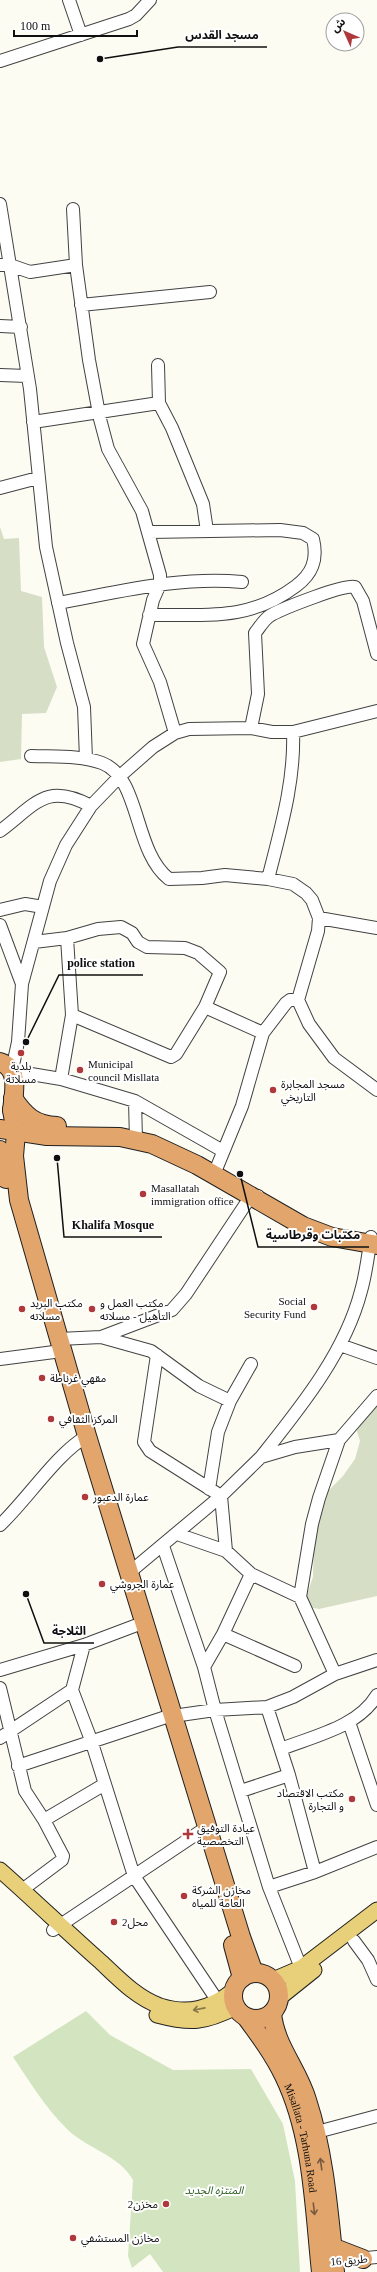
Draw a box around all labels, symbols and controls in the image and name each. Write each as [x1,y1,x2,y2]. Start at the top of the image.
scale bar [14,12,137,38]
north arrow [325,12,365,52]
text: ش [328,15,348,35]
text: 100 m [20,19,51,33]
callout: مسجد القدس [178,23,267,47]
text: مسجد القدس [185,28,259,42]
callout: police station [59,951,143,975]
text: police station [67,956,135,970]
marker: بلدية مسلاتة [16,1048,26,1058]
place label: Municipal council Misllata [88,1058,159,1083]
place label: بلدية مسلاتة [6,1060,36,1085]
marker: Municipal council Misllata [75,1065,85,1075]
place label: مسجد المجابرة التاريخي [281,1078,345,1107]
marker: مسجد المجابرة التاريخي [268,1085,278,1095]
place label: Masallatah immigration office [151,1182,234,1207]
marker: Masallatah immigration office [138,1189,148,1199]
callout: Khalifa Mosque [64,1213,162,1237]
text: Khalifa Mosque [72,1218,155,1232]
callout: مكتبات وقرطاسية [258,1223,369,1247]
text: مكتبات وقرطاسية [266,1228,360,1242]
place label: Social Security Fund [244,1295,306,1320]
place label: مكتب البريد مسلاته [30,1297,83,1322]
place label: مكتب العمل و التأهيل - مسلاته [100,1297,171,1323]
marker: Social Security Fund [309,1302,319,1312]
marker: مكتب البريد مسلاته [17,1304,27,1314]
marker: مكتب العمل و التأهيل - مسلاته [87,1304,97,1314]
place label: مقهي غرناطة [50,1372,106,1388]
marker: مقهي غرناطة [37,1373,47,1383]
place label: المركز الثقافي [59,1413,118,1429]
marker: المركز الثقافي [46,1414,56,1424]
place label: عمارة الدعبور [92,1491,149,1504]
marker: عمارة الدعبور [80,1492,90,1502]
place label: عمارة الجروشي [110,1578,175,1594]
marker: عمارة الجروشي [97,1579,107,1589]
callout: الثلاجة [44,1619,94,1643]
text: الثلاجة [52,1624,86,1638]
place label: مكتب الاقتصاد و التجارة [277,1787,344,1813]
marker: مكتب الاقتصاد و التجارة [347,1794,357,1804]
place label: عيادة التوفيق التخصصية [197,1822,255,1848]
marker: عيادة التوفيق التخصصية [182,1828,194,1840]
place label: مخازن الشركة العامة للمياه [192,1884,251,1910]
marker: مخازن الشركة العامة للمياه [179,1891,189,1901]
place label: محل2 [122,1916,149,1929]
marker: محل2 [109,1917,119,1927]
one-way arrow [193,2005,206,2013]
street label: Misallata - Tarhuna Road [282,2082,319,2194]
one-way arrow [317,2158,325,2171]
park label: المنتزه الجديد [185,2184,245,2197]
place label: مخزن2 [128,2198,158,2211]
marker: مخزن2 [161,2199,171,2209]
one-way arrow [310,2202,318,2215]
place label: مخازن المستشفي [81,2232,160,2248]
marker: مخازن المستشفي [68,2233,78,2243]
street label: طريق 16 [330,2252,368,2269]

